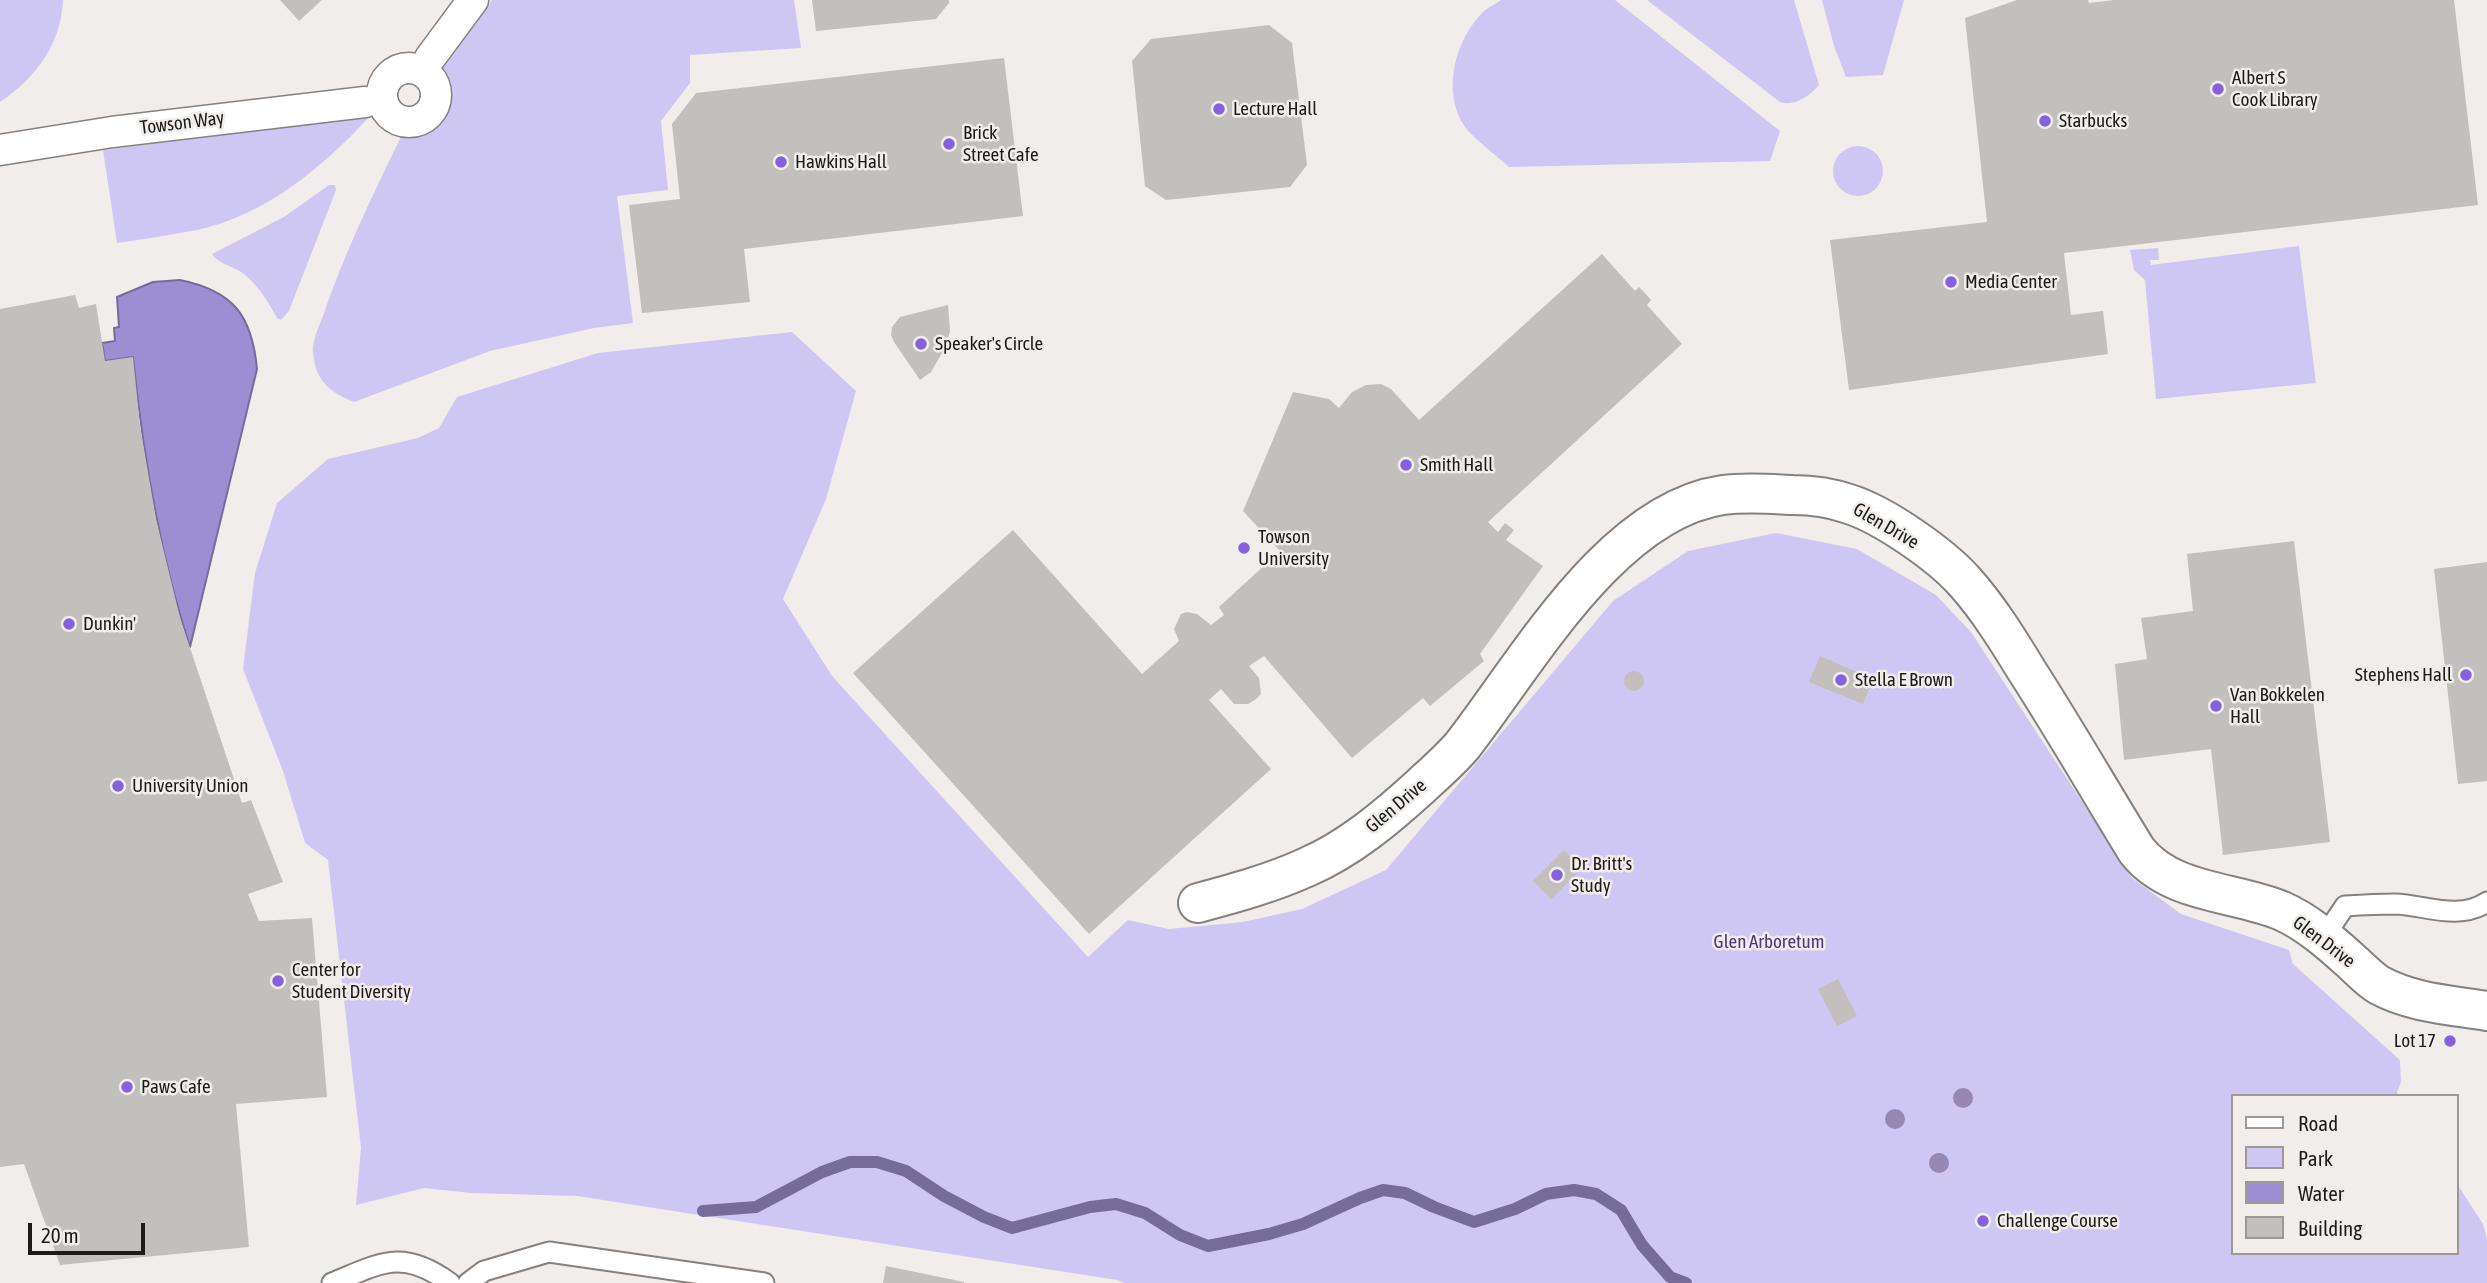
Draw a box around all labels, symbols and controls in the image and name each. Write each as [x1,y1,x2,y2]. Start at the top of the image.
place label: Albert S Cook Library [2232,67,2318,111]
marker: Albert S Cook Library [2210,81,2226,97]
place label: Lecture Hall [1233,98,1317,120]
marker: Lecture Hall [1211,101,1227,117]
street label: Towson Way [139,107,225,139]
place label: Starbucks [2059,110,2127,132]
marker: Starbucks [2037,113,2053,129]
place label: Brick Street Cafe [963,122,1039,166]
marker: Brick Street Cafe [941,136,957,152]
place label: Hawkins Hall [795,151,887,173]
marker: Hawkins Hall [773,154,789,170]
place label: Media Center [1965,271,2057,293]
marker: Media Center [1943,274,1959,290]
place label: Speaker's Circle [935,333,1043,355]
marker: Speaker's Circle [913,336,929,352]
place label: Smith Hall [1420,454,1493,476]
marker: Smith Hall [1398,457,1414,473]
street label: Glen Drive [1849,498,1923,554]
place label: Towson University [1258,526,1329,570]
marker: Towson University [1236,540,1252,556]
place label: Dunkin' [83,613,136,635]
marker: Dunkin' [61,616,77,632]
place label: Stephens Hall [2355,664,2452,686]
marker: Stephens Hall [2458,667,2474,683]
place label: Stella E Brown [1855,669,1953,691]
marker: Stella E Brown [1833,672,1849,688]
place label: Van Bokkelen Hall [2230,684,2325,728]
marker: Van Bokkelen Hall [2208,698,2224,714]
street label: Glen Drive [1361,774,1431,838]
place label: University Union [132,775,249,797]
marker: University Union [110,778,126,794]
place label: Dr. Britt's Study [1571,853,1632,897]
marker: Dr. Britt's Study [1549,867,1565,883]
street label: Glen Drive [2288,911,2360,973]
park label: Glen Arboretum [1714,931,1824,953]
place label: Center for Student Diversity [292,959,411,1003]
marker: Center for Student Diversity [270,973,286,989]
place label: Lot 17 [2394,1030,2436,1052]
marker: Lot 17 [2442,1033,2458,1049]
place label: Paws Cafe [141,1076,211,1098]
marker: Paws Cafe [119,1079,135,1095]
legend [2232,1094,2459,1255]
text: Road [2298,1111,2338,1135]
text: Park [2298,1146,2333,1170]
text: Water [2298,1181,2344,1205]
scale bar [32,1210,149,1254]
place label: Challenge Course [1997,1210,2118,1232]
marker: Challenge Course [1975,1213,1991,1229]
text: Building [2298,1216,2362,1240]
text: 20 m [41,1223,79,1247]

